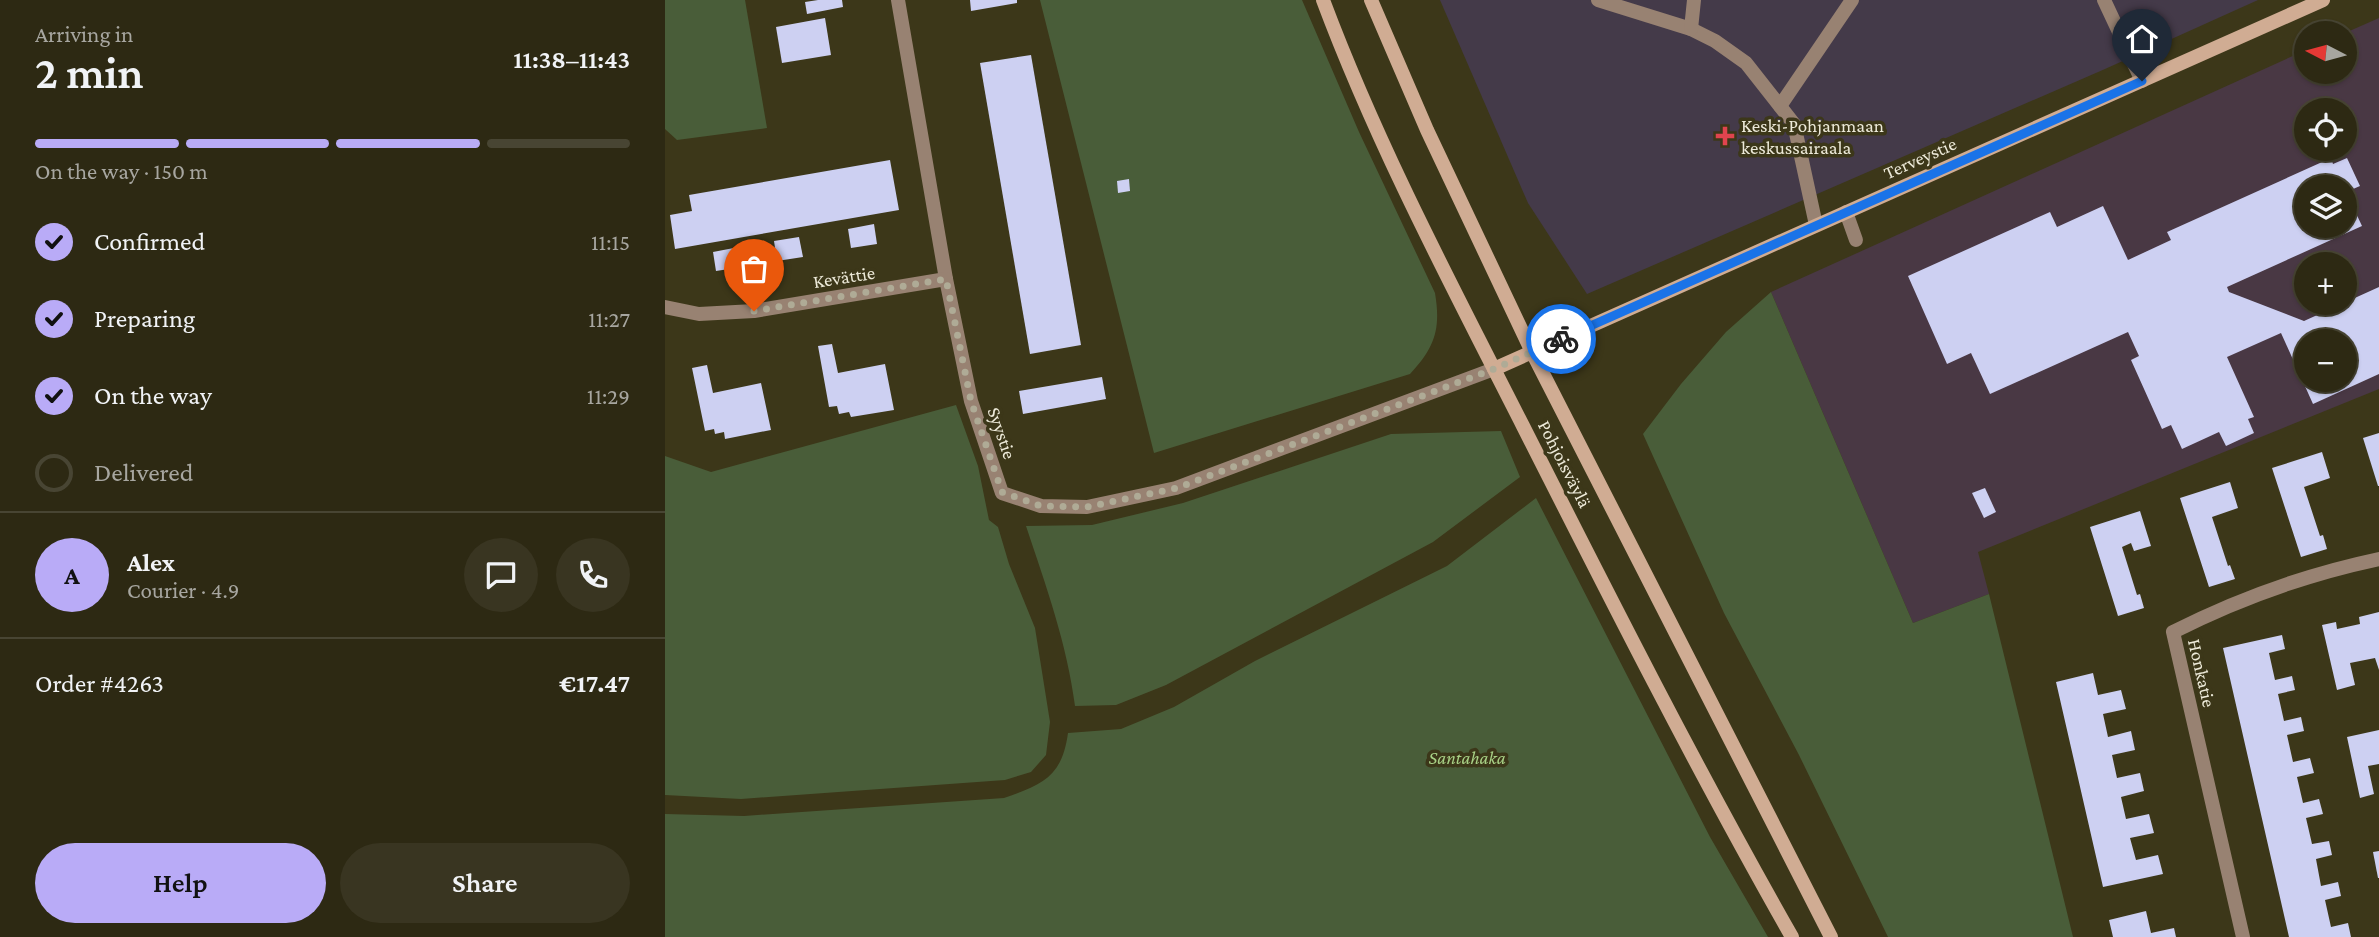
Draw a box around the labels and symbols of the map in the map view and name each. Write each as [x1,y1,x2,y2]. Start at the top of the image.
pin [2112,9,2172,81]
north arrow [2294,21,2357,84]
place label: Keski-Pohjanmaan keskussairaala [1741,115,1884,158]
marker: Keski-Pohjanmaan keskussairaala [1715,126,1735,146]
street label: Terveystie [1880,133,1960,183]
pin [724,239,784,311]
street label: Kevättie [812,262,876,292]
courier [1526,304,1596,374]
street label: Syystie [983,404,1021,462]
street label: Pohjoisväylä [1533,417,1596,512]
street label: Honkatie [2184,637,2220,709]
park label: Santahaka [1428,747,1506,768]

